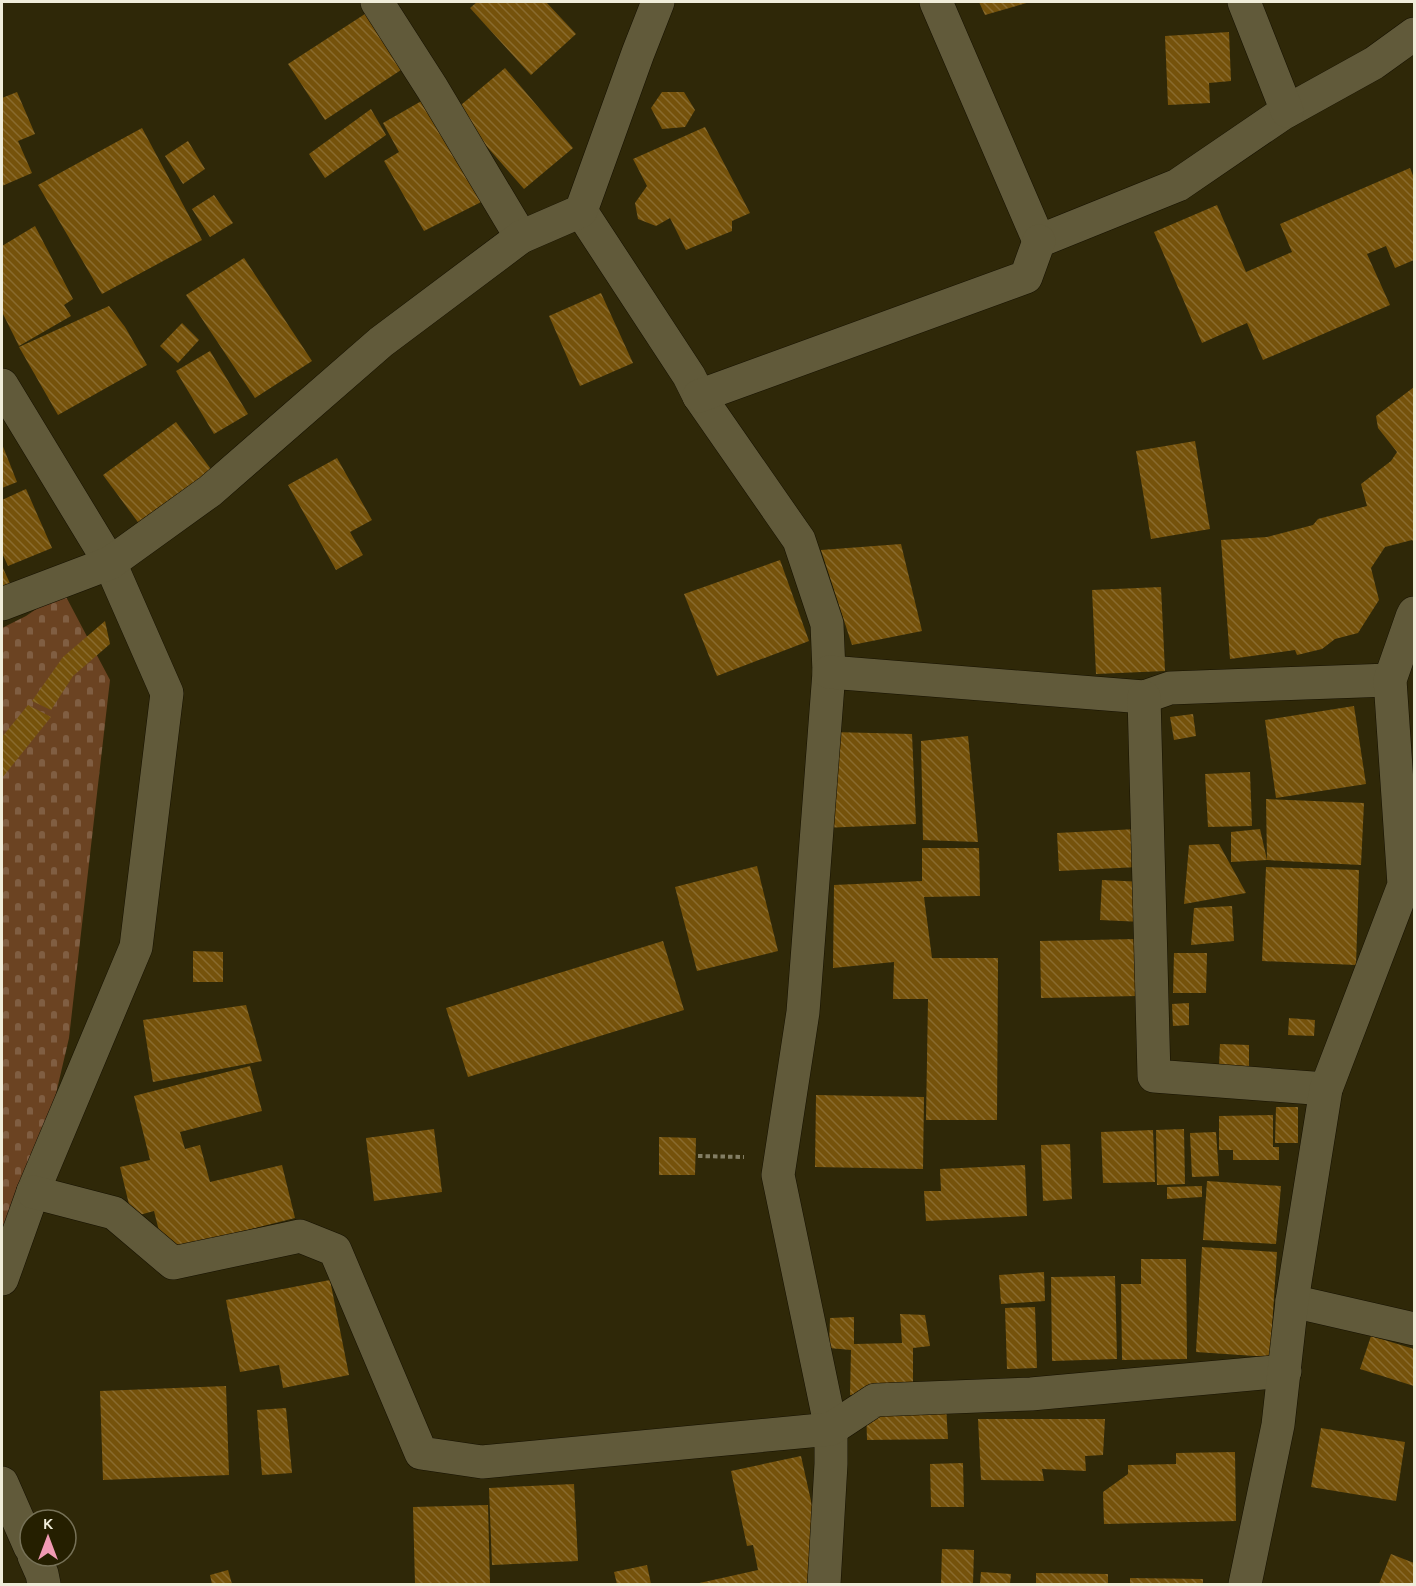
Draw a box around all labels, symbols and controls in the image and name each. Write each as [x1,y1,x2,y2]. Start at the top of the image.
north arrow [18,1508,78,1568]
text: K [43,1514,54,1533]

